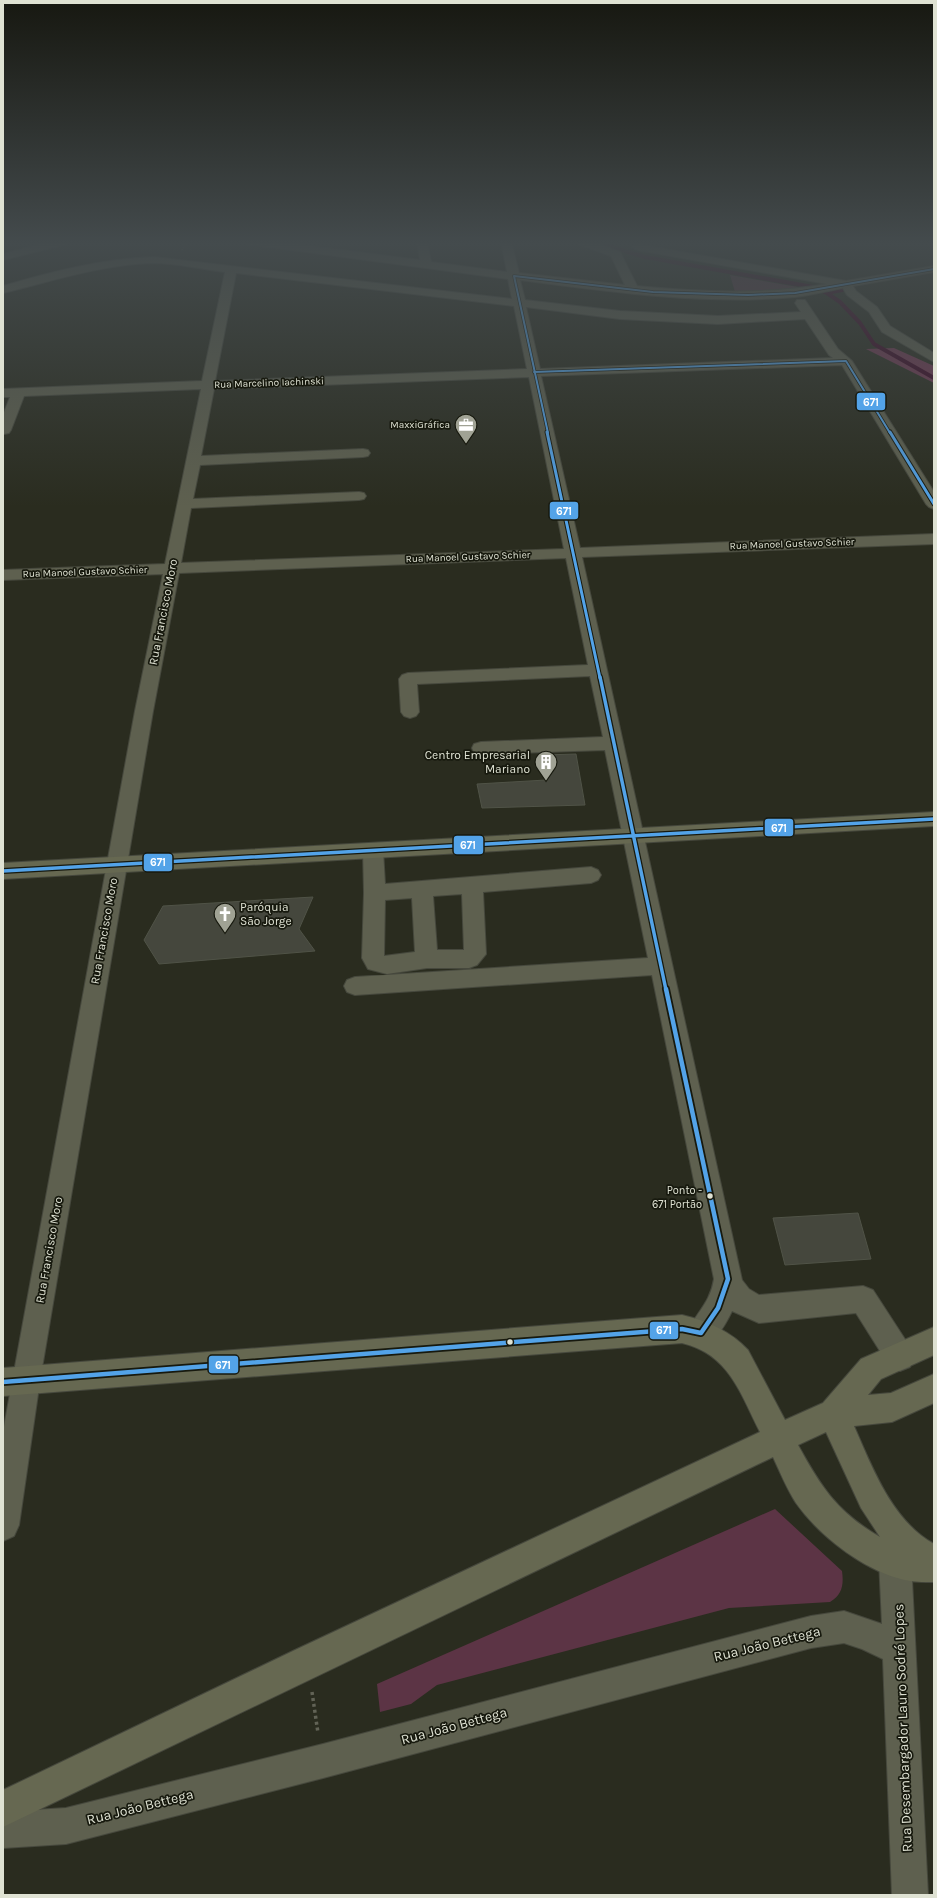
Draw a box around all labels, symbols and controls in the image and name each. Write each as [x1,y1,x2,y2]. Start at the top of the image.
street label: Rua Marcelino Iachinski [214,375,324,391]
line badge: 671 [856,392,886,411]
text: 671 [863,396,879,409]
office icon: MaxxiGráfica [453,412,479,445]
place label: MaxxiGráfica [390,419,450,431]
line badge: 671 [549,501,579,520]
text: 671 [556,505,572,518]
street label: Rua Manoel Gustavo Schier [729,536,855,552]
street label: Rua Manoel Gustavo Schier [405,549,531,565]
street label: Rua Francisco Moro [146,558,180,666]
street label: Rua Manoel Gustavo Schier [22,564,148,580]
place label: Centro Empresarial Mariano [425,748,530,776]
building icon: Centro Empresarial Mariano [533,749,559,782]
line badge: 671 [764,818,794,837]
text: 671 [771,822,787,835]
line badge: 671 [453,835,484,855]
text: 671 [460,839,476,852]
line badge: 671 [143,853,173,872]
text: 671 [150,856,166,869]
street label: Rua Francisco Moro [88,877,120,985]
place label: Paróquia São Jorge [240,900,292,928]
church icon: Paróquia São Jorge [212,901,238,934]
place label: Ponto - 671 Portão [652,1184,702,1211]
marker: Ponto - 671 Portão [705,1191,715,1201]
street label: Rua Francisco Moro [33,1196,65,1304]
line badge: 671 [649,1321,679,1340]
text: 671 [656,1324,672,1337]
unlabelled marker [505,1337,515,1347]
line badge: 671 [208,1355,239,1374]
text: 671 [215,1359,231,1372]
street label: Rua Desembargador Lauro Sodré Lopes [890,1603,916,1853]
street label: Rua João Bettega [712,1623,822,1665]
street label: Rua João Bettega [399,1704,509,1748]
street label: Rua João Bettega [85,1786,195,1828]

